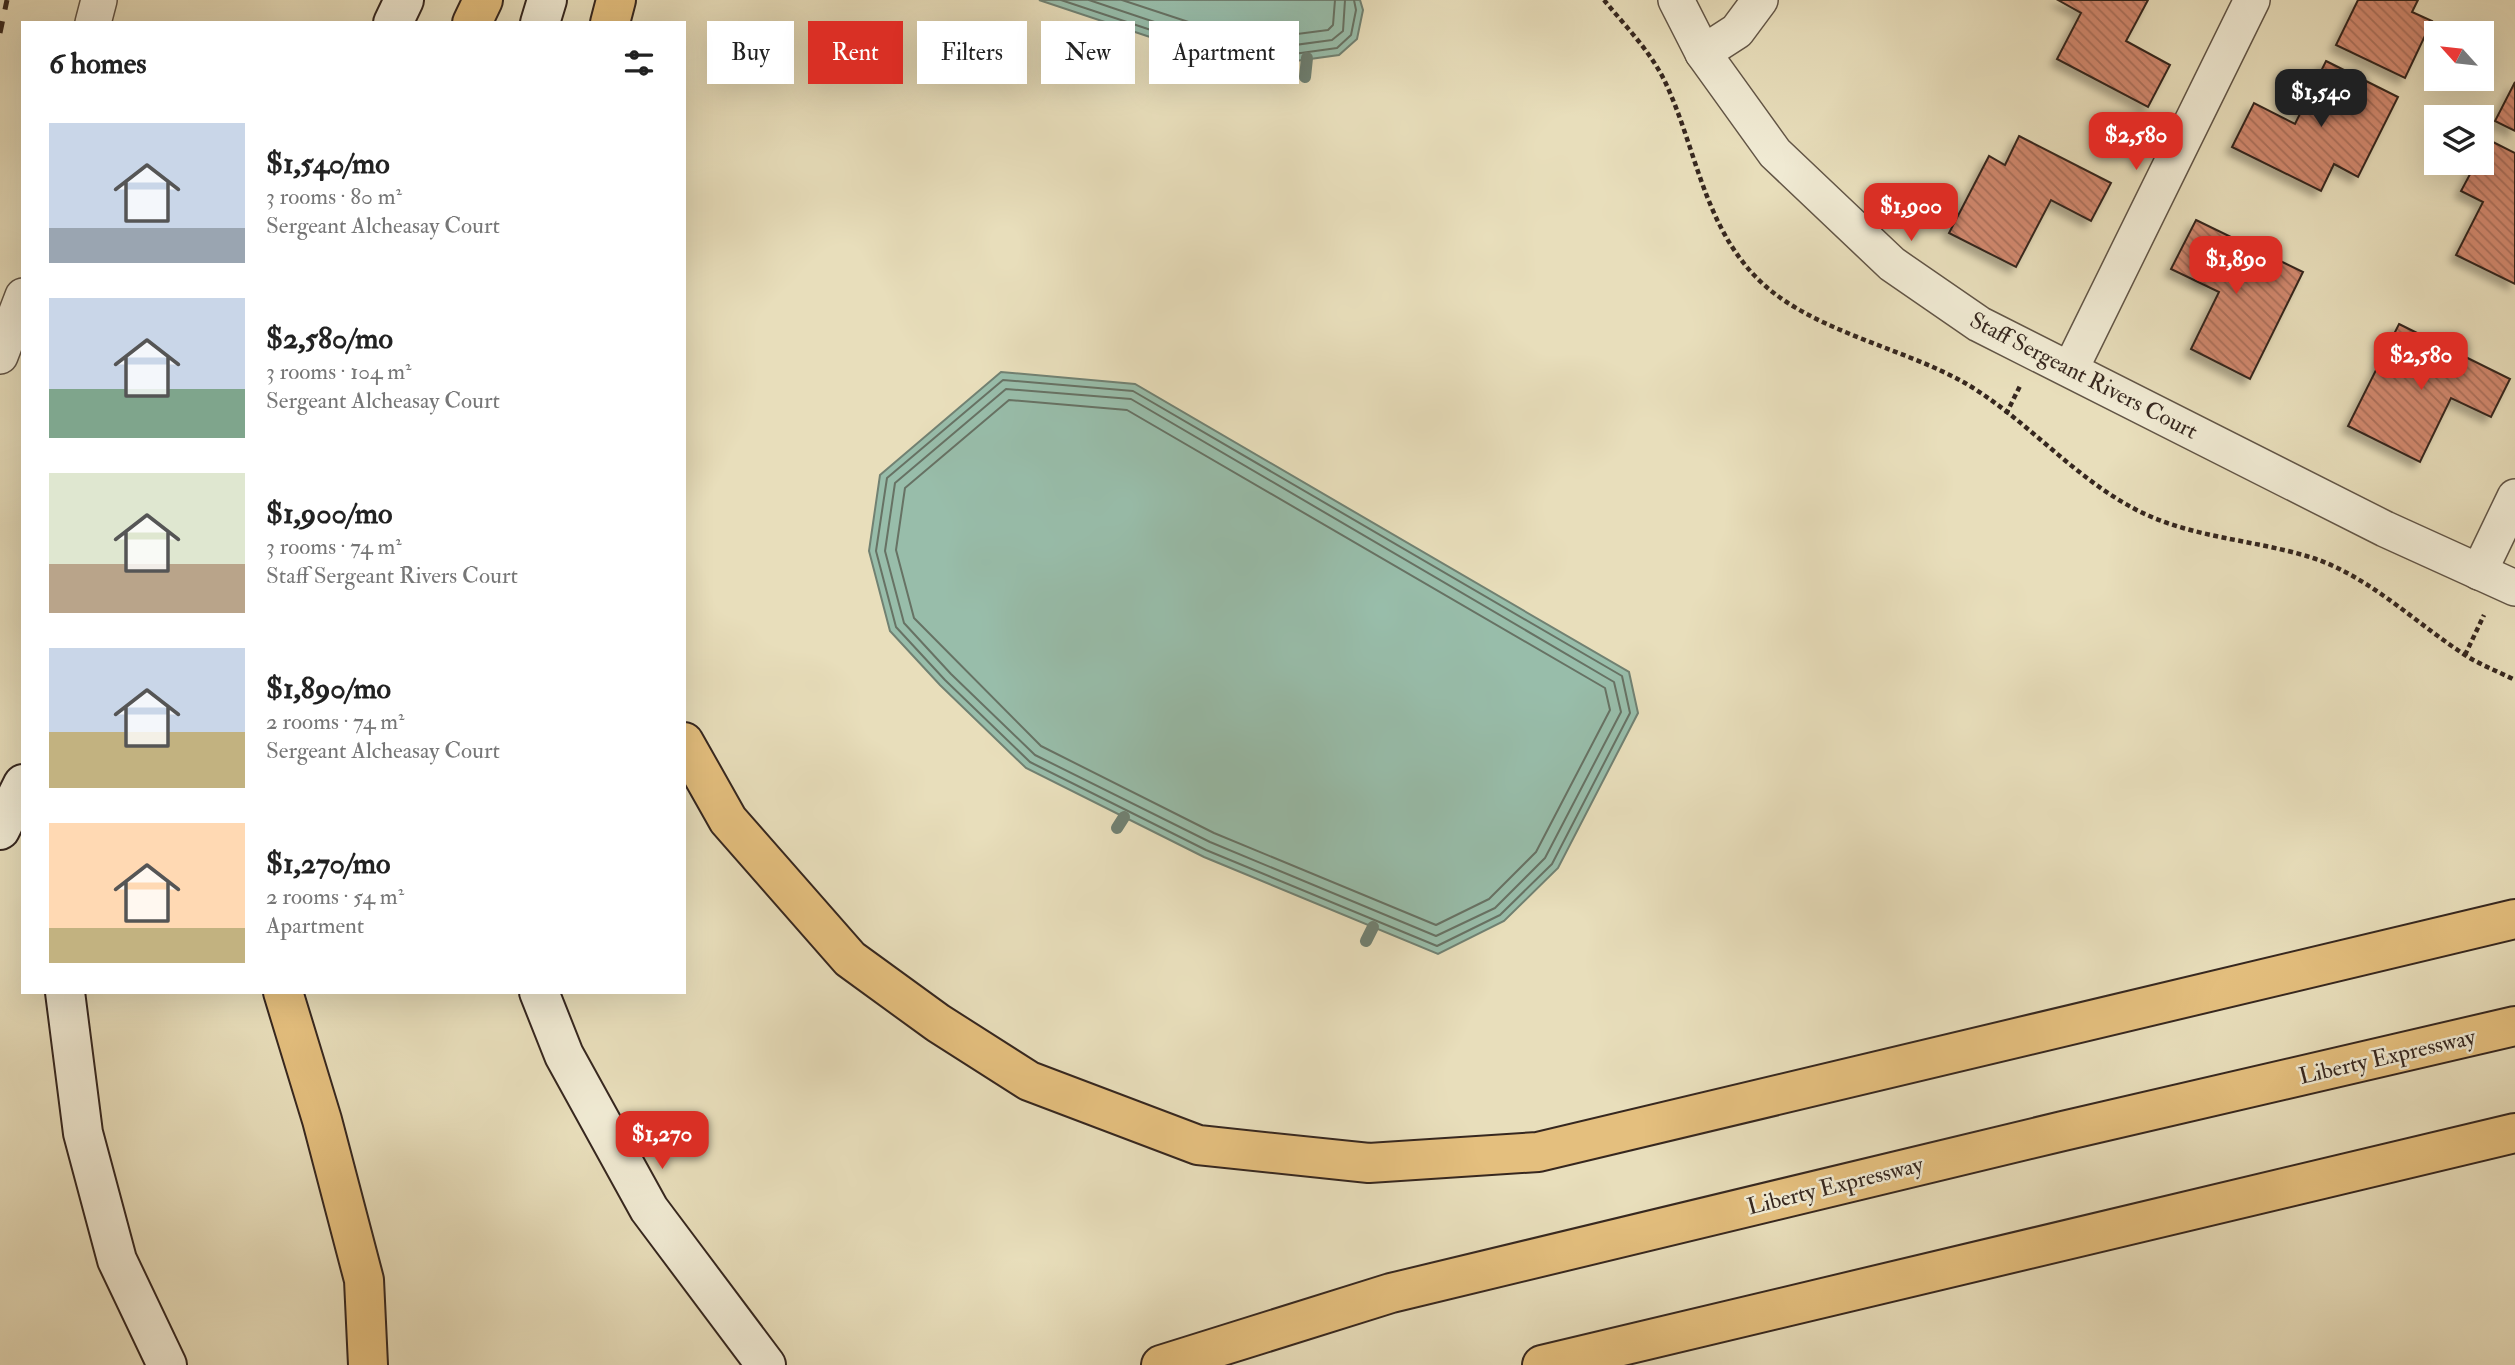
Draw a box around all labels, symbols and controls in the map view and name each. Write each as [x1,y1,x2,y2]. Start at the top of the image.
chip: Buy [707,21,794,84]
chip: Rent [808,21,903,84]
chip: Filters [917,21,1027,84]
chip: New [1041,21,1135,84]
chip: Apartment [1149,21,1299,84]
north arrow [2424,21,2494,91]
map controls [2424,21,2494,175]
icon: filters [620,44,658,82]
text: 6 homes [49,45,147,82]
pin: $1,540 [2264,69,2378,129]
text: $1,540 [2291,77,2351,106]
button: layers [2424,105,2494,175]
pin: $2,580 [2079,113,2193,172]
text: $2,580 [2105,120,2167,149]
text: $1,540/mo [266,145,390,182]
icon: home [105,151,189,235]
text: 3 rooms · 80 m² [266,182,402,211]
pin: $1,900 [1854,184,1968,243]
text: $1,900 [1880,191,1942,220]
text: Sergeant Alcheasay Court [266,211,500,240]
pin: $1,890 [2179,236,2293,296]
text: $1,890 [2205,244,2267,273]
street label: Staff Sergeant Rivers Court [1965,305,2203,446]
text: $2,580/mo [266,320,393,357]
icon: home [105,326,189,410]
pin: $2,580 [2364,332,2478,392]
text: $2,580 [2390,340,2452,369]
text: 3 rooms · 104 m² [266,357,412,386]
text: Sergeant Alcheasay Court [266,386,500,415]
text: $1,900/mo [266,495,392,532]
icon: home [105,501,189,585]
text: 3 rooms · 74 m² [266,532,402,561]
text: Staff Sergeant Rivers Court [266,561,518,590]
text: $1,890/mo [266,670,391,707]
icon: home [105,676,189,760]
text: 2 rooms · 74 m² [266,707,405,736]
text: Sergeant Alcheasay Court [266,736,500,765]
text: $1,270/mo [266,845,390,882]
icon: home [105,851,189,935]
text: 2 rooms · 54 m² [266,882,404,911]
text: Apartment [266,911,364,940]
street label: Liberty Expressway [2296,1022,2479,1092]
pin: $1,270 [605,1112,719,1171]
text: $1,270 [632,1119,692,1148]
street label: Liberty Expressway [1744,1149,1927,1222]

